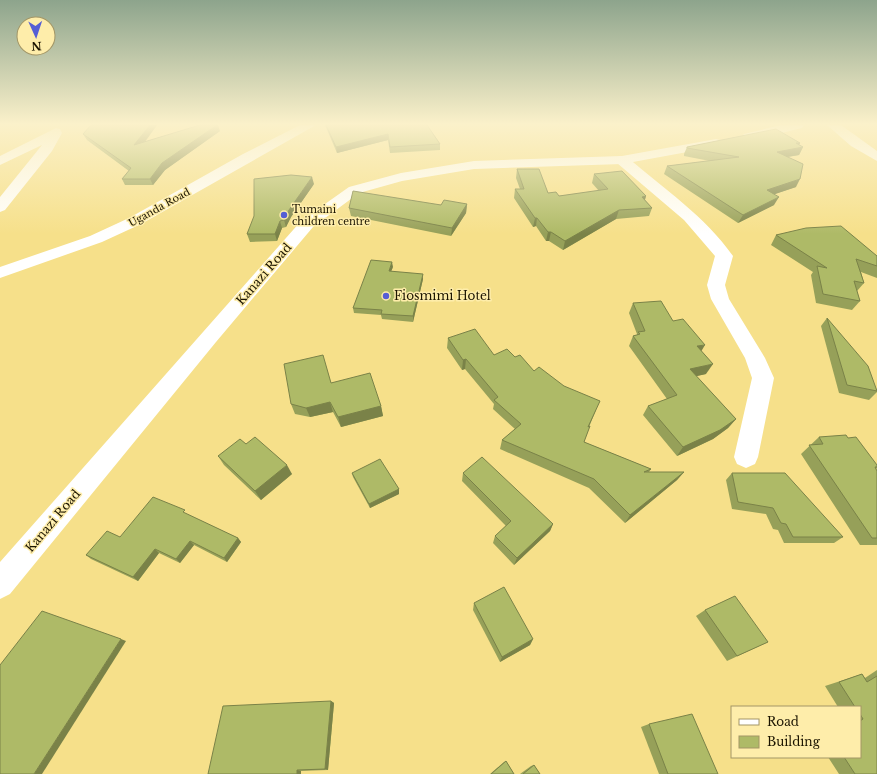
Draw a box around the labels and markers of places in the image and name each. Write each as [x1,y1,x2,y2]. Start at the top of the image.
place label: Tumaini children centre [292,203,370,228]
marker: Tumaini children centre [279,210,289,220]
place label: Fiosmimi Hotel [394,288,491,303]
marker: Fiosmimi Hotel [381,291,391,301]

